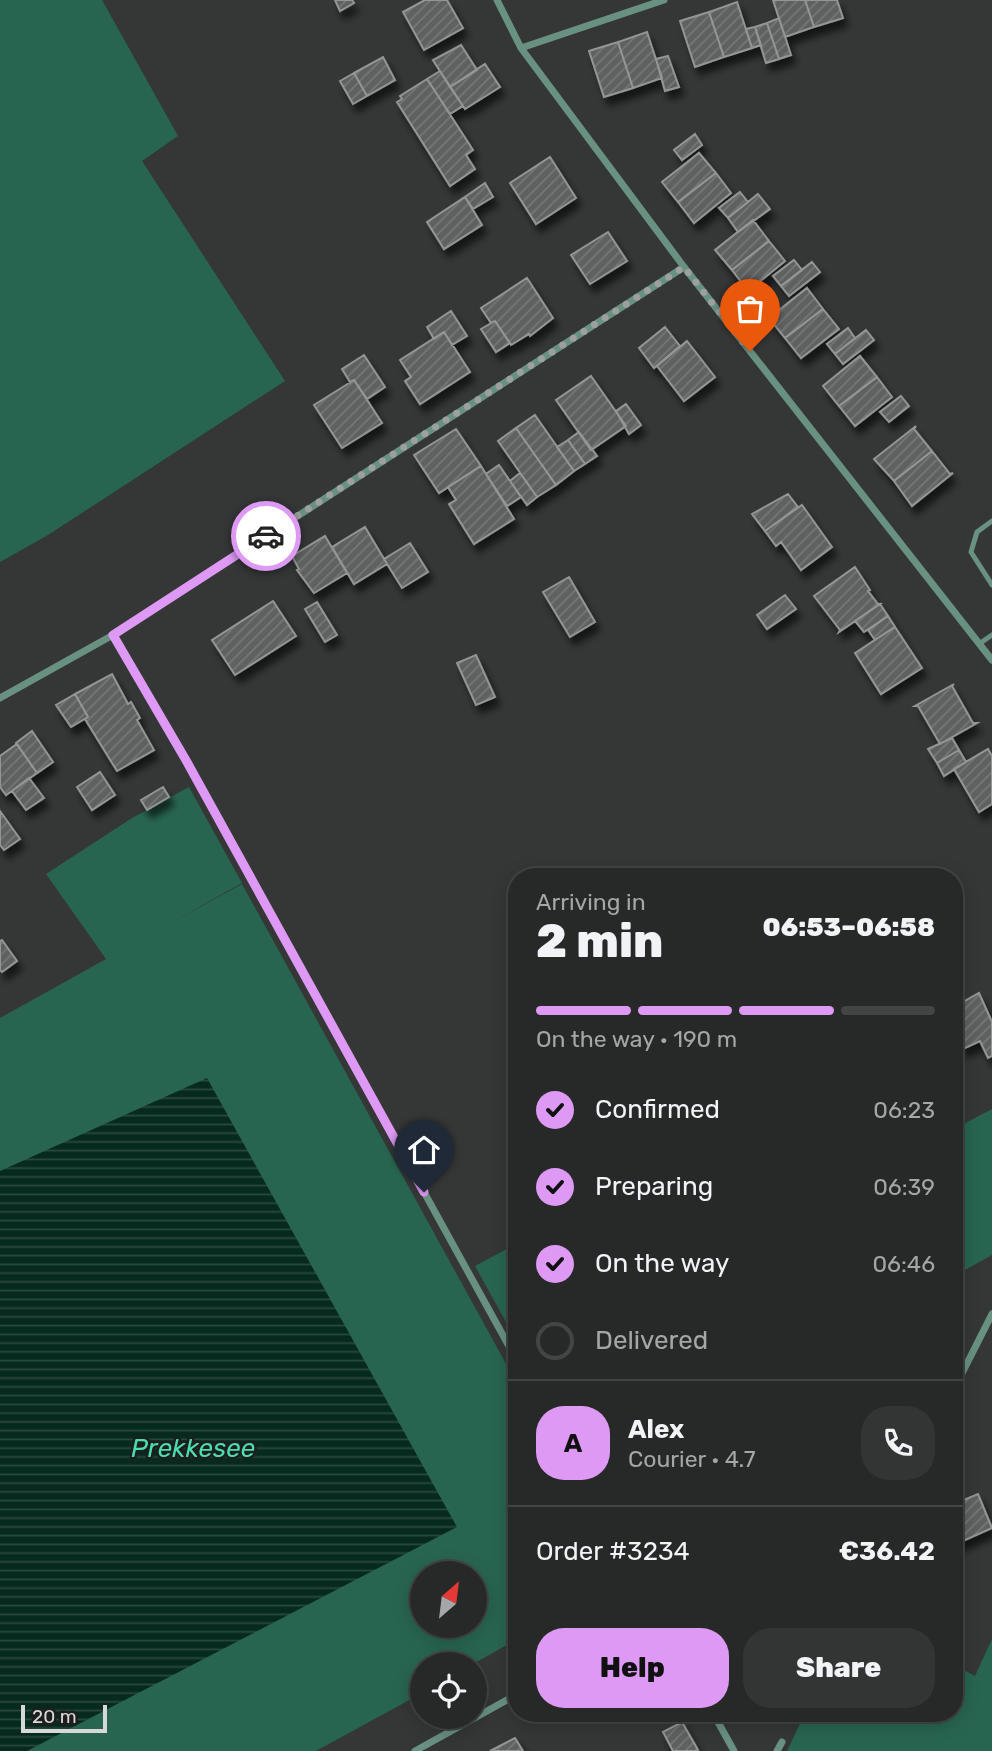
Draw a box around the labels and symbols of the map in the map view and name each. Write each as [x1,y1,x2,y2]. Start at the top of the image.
pin [720,279,780,351]
courier [231,501,301,571]
pin [394,1120,454,1192]
water label: Prekkesee [131,1433,255,1464]
north arrow [410,1561,486,1638]
scale bar [21,1702,107,1734]

